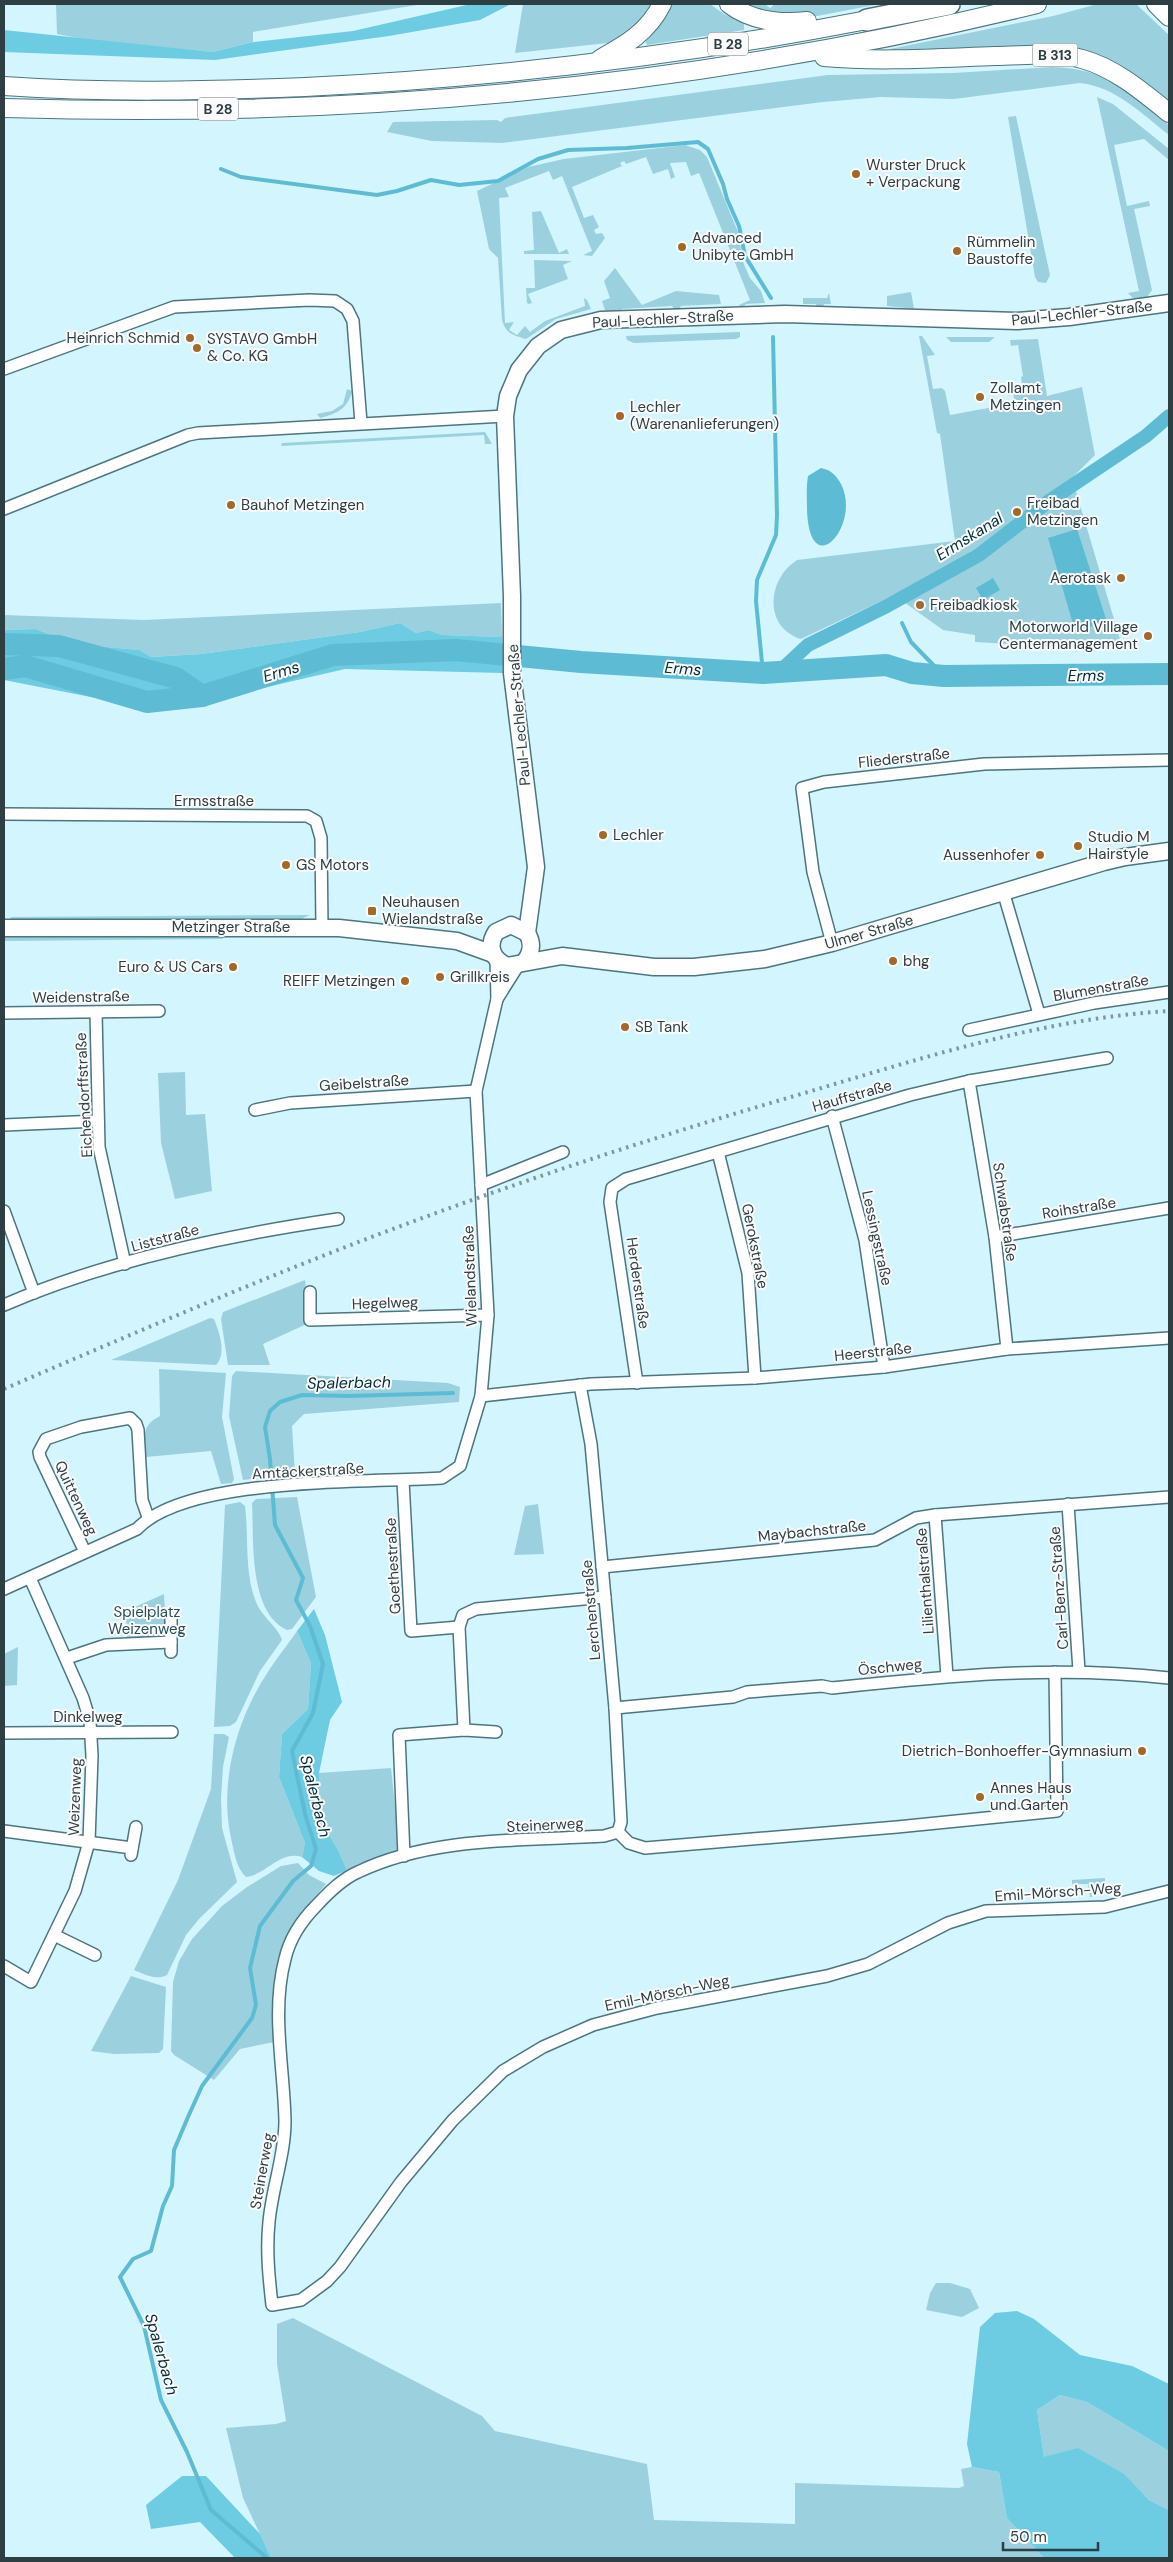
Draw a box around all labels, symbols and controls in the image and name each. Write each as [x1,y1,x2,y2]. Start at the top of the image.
road number: B 28 [708,33,748,56]
road number: B 313 [1032,44,1078,66]
road number: B 28 [198,98,238,120]
place label: Wurster Druck + Verpackung [866,155,966,192]
marker: Wurster Druck + Verpackung [850,168,862,180]
place label: Advanced Unibyte GmbH [692,228,794,265]
place label: Rümmelin Baustoffe [967,232,1035,269]
marker: Advanced Unibyte GmbH [676,241,688,253]
marker: Rümmelin Baustoffe [951,245,963,257]
street label: Paul-Lechler-Straße [1010,296,1154,330]
street label: Paul-Lechler-Straße [592,305,734,333]
place label: Heinrich Schmid [66,328,180,348]
place label: SYSTAVO GmbH & Co. KG [207,329,317,366]
marker: Heinrich Schmid [184,332,196,344]
marker: SYSTAVO GmbH & Co. KG [191,342,203,354]
place label: Zollamt Metzingen [990,378,1061,415]
marker: Zollamt Metzingen [974,391,986,403]
place label: Lechler (Warenanlieferungen) [630,397,779,434]
marker: Lechler (Warenanlieferungen) [614,410,626,422]
place label: Freibad Metzingen [1027,493,1098,530]
place label: Bauhof Metzingen [241,495,364,515]
marker: Bauhof Metzingen [225,499,237,511]
marker: Freibad Metzingen [1011,506,1023,518]
water label: Ermskanal [932,507,1007,565]
place label: Aerotask [1050,568,1111,588]
marker: Aerotask [1115,572,1127,584]
place label: Freibadkiosk [930,595,1018,615]
marker: Freibadkiosk [914,599,926,611]
place label: Motorworld Village Centermanagement [999,617,1138,654]
marker: Motorworld Village Centermanagement [1142,630,1154,642]
street label: Paul-Lechler-Straße [503,643,535,787]
water label: Erms [260,656,302,687]
water label: Erms [664,657,702,680]
water label: Erms [1067,665,1105,686]
street label: Fliederstraße [857,743,951,773]
street label: Ermsstraße [174,791,254,811]
place label: Lechler [613,825,664,845]
place label: Studio M Hairstyle [1088,827,1150,864]
marker: Lechler [597,829,609,841]
marker: Studio M Hairstyle [1072,840,1084,852]
place label: Aussenhofer [943,845,1030,865]
marker: Aussenhofer [1034,849,1046,861]
place label: GS Motors [296,855,369,875]
marker: GS Motors [280,859,292,871]
place label: Neuhausen Wielandstraße [382,892,483,929]
marker: Neuhausen Wielandstraße [366,905,378,917]
street label: Ulmer Straße [822,910,916,954]
street label: Metzinger Straße [172,917,290,937]
place label: bhg [903,951,929,971]
marker: bhg [887,955,899,967]
place label: Euro & US Cars [118,957,223,977]
marker: Euro & US Cars [227,961,239,973]
place label: Grillkreis [450,967,510,987]
street label: Blumenstraße [1052,970,1150,1006]
place label: REIFF Metzingen [283,971,395,991]
marker: Grillkreis [434,971,446,983]
marker: REIFF Metzingen [399,975,411,987]
street label: Weidenstraße [32,986,130,1008]
place label: SB Tank [635,1017,689,1037]
marker: SB Tank [619,1021,631,1033]
street label: Eichendorffstraße [71,1032,97,1158]
street label: Geibelstraße [319,1070,409,1096]
street label: Hauffstraße [810,1075,894,1117]
street label: Schwabstraße [988,1161,1022,1263]
street label: Lessingstraße [857,1189,897,1287]
street label: Roihstraße [1041,1192,1117,1224]
street label: Gerokstraße [737,1202,773,1290]
street label: Liststraße [129,1219,201,1257]
street label: Wielandstraße [458,1225,482,1327]
street label: Herderstraße [622,1236,654,1330]
street label: Hegelweg [351,1292,419,1314]
street label: Heerstraße [833,1338,913,1366]
water label: Spalerbach [307,1371,391,1394]
street label: Quittenweg [50,1457,102,1539]
street label: Amtäckerstraße [252,1458,364,1484]
street label: Maybachstraße [757,1515,867,1547]
street label: Goethestraße [380,1517,406,1615]
street label: Carl-Benz-Straße [1045,1526,1073,1650]
street label: Lilienthalstraße [911,1527,939,1635]
street label: Lerchenstraße [577,1559,605,1661]
park label: Spielplatz Weizenweg [108,1602,186,1639]
street label: Öschweg [857,1654,923,1680]
street label: Dinkelweg [53,1707,123,1727]
place label: Dietrich-Bonhoeffer-Gymnasium [902,1741,1132,1761]
marker: Dietrich-Bonhoeffer-Gymnasium [1136,1745,1148,1757]
water label: Spalerbach [295,1753,336,1839]
street label: Weizenweg [64,1758,86,1836]
place label: Annes Haus und Garten [990,1778,1072,1815]
marker: Annes Haus und Garten [974,1791,986,1803]
street label: Steinerweg [506,1813,584,1837]
street label: Emil-Mörsch-Weg [994,1878,1122,1906]
street label: Emil-Mörsch-Weg [603,1970,731,2016]
street label: Steinerweg [245,2131,279,2211]
water label: Spalerbach [140,2311,183,2397]
scale bar [1003,2520,1098,2552]
text: 50 m [1010,2527,1047,2547]

